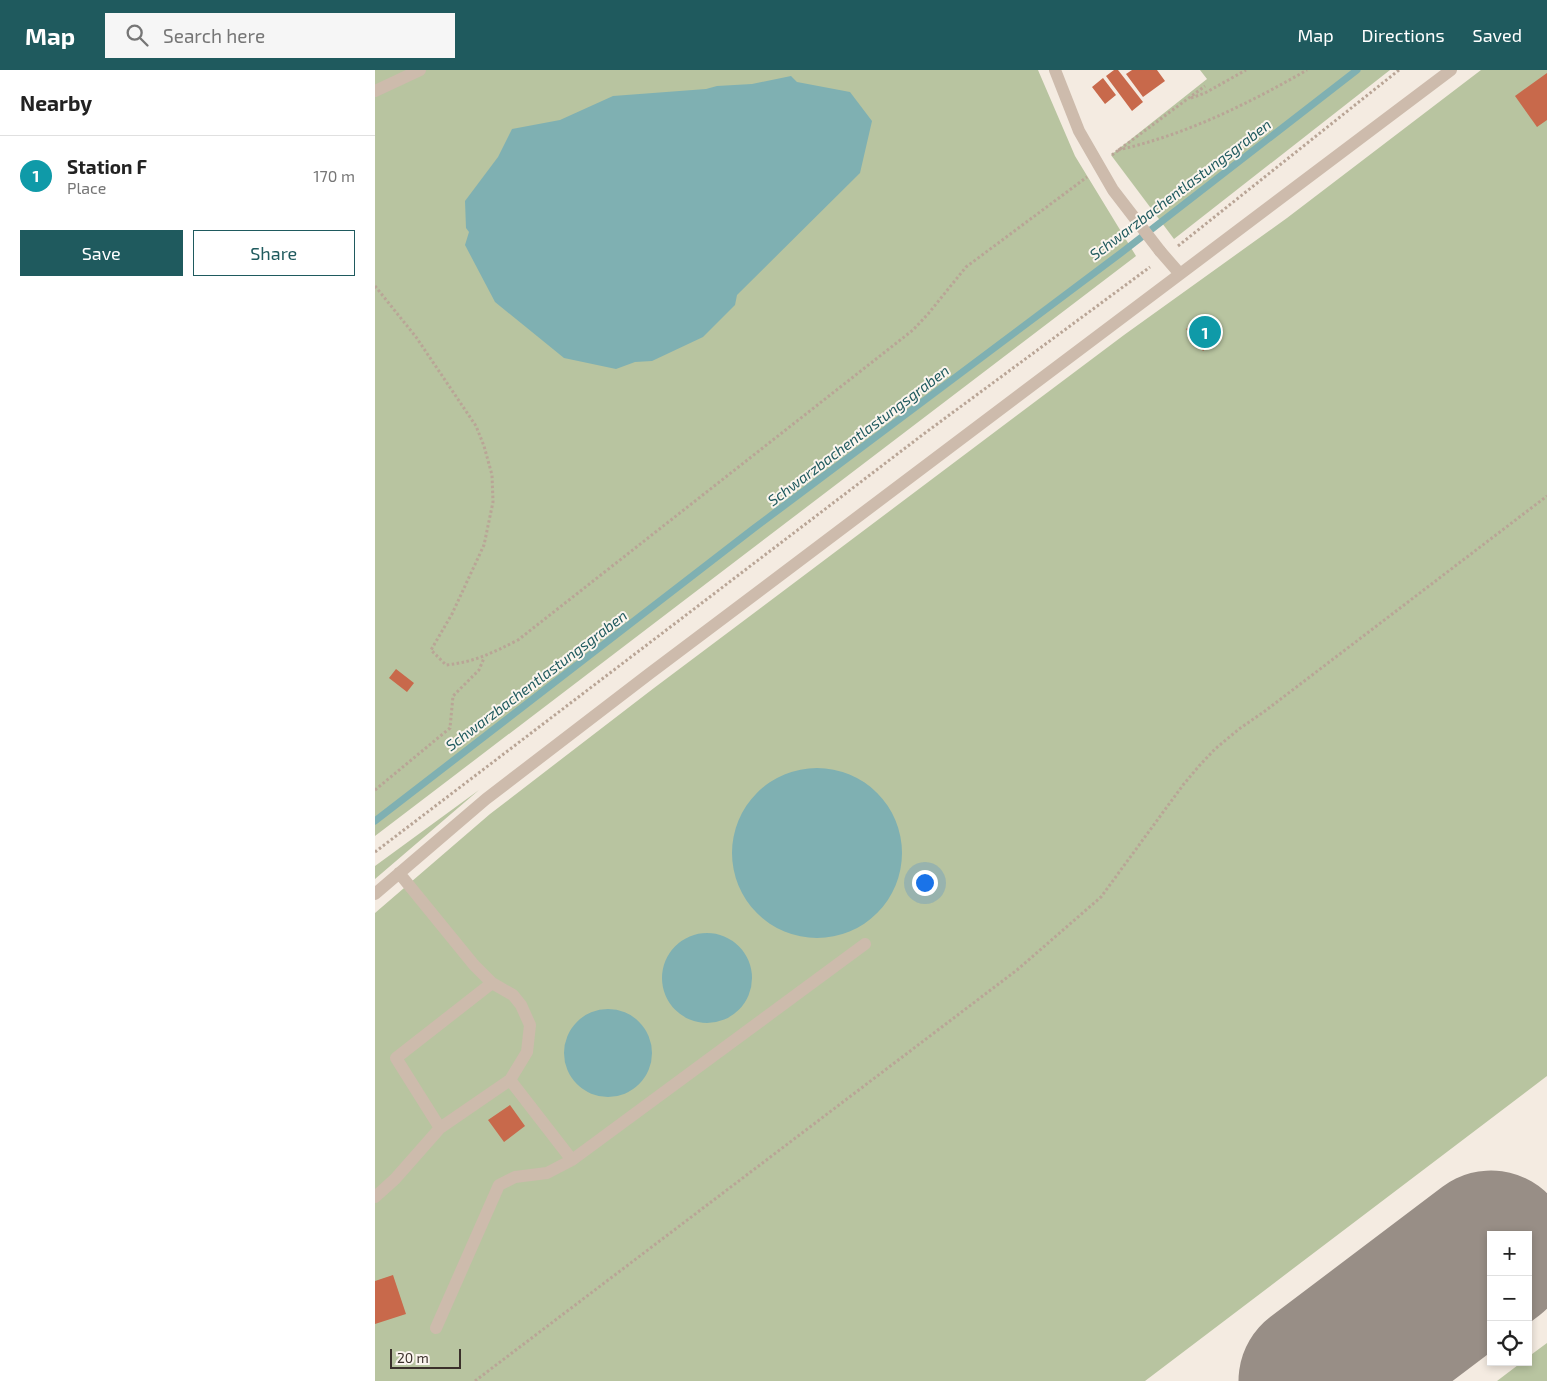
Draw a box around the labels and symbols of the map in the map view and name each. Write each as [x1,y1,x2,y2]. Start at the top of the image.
water label: Schwarzbachentlastungsgraben [1086,115,1274,263]
pin: 1 [1189,313,1221,351]
water label: Schwarzbachentlastungsgraben [764,361,952,509]
water label: Schwarzbachentlastungsgraben [442,606,630,754]
your location [912,870,938,896]
scale bar [390,1346,461,1369]

